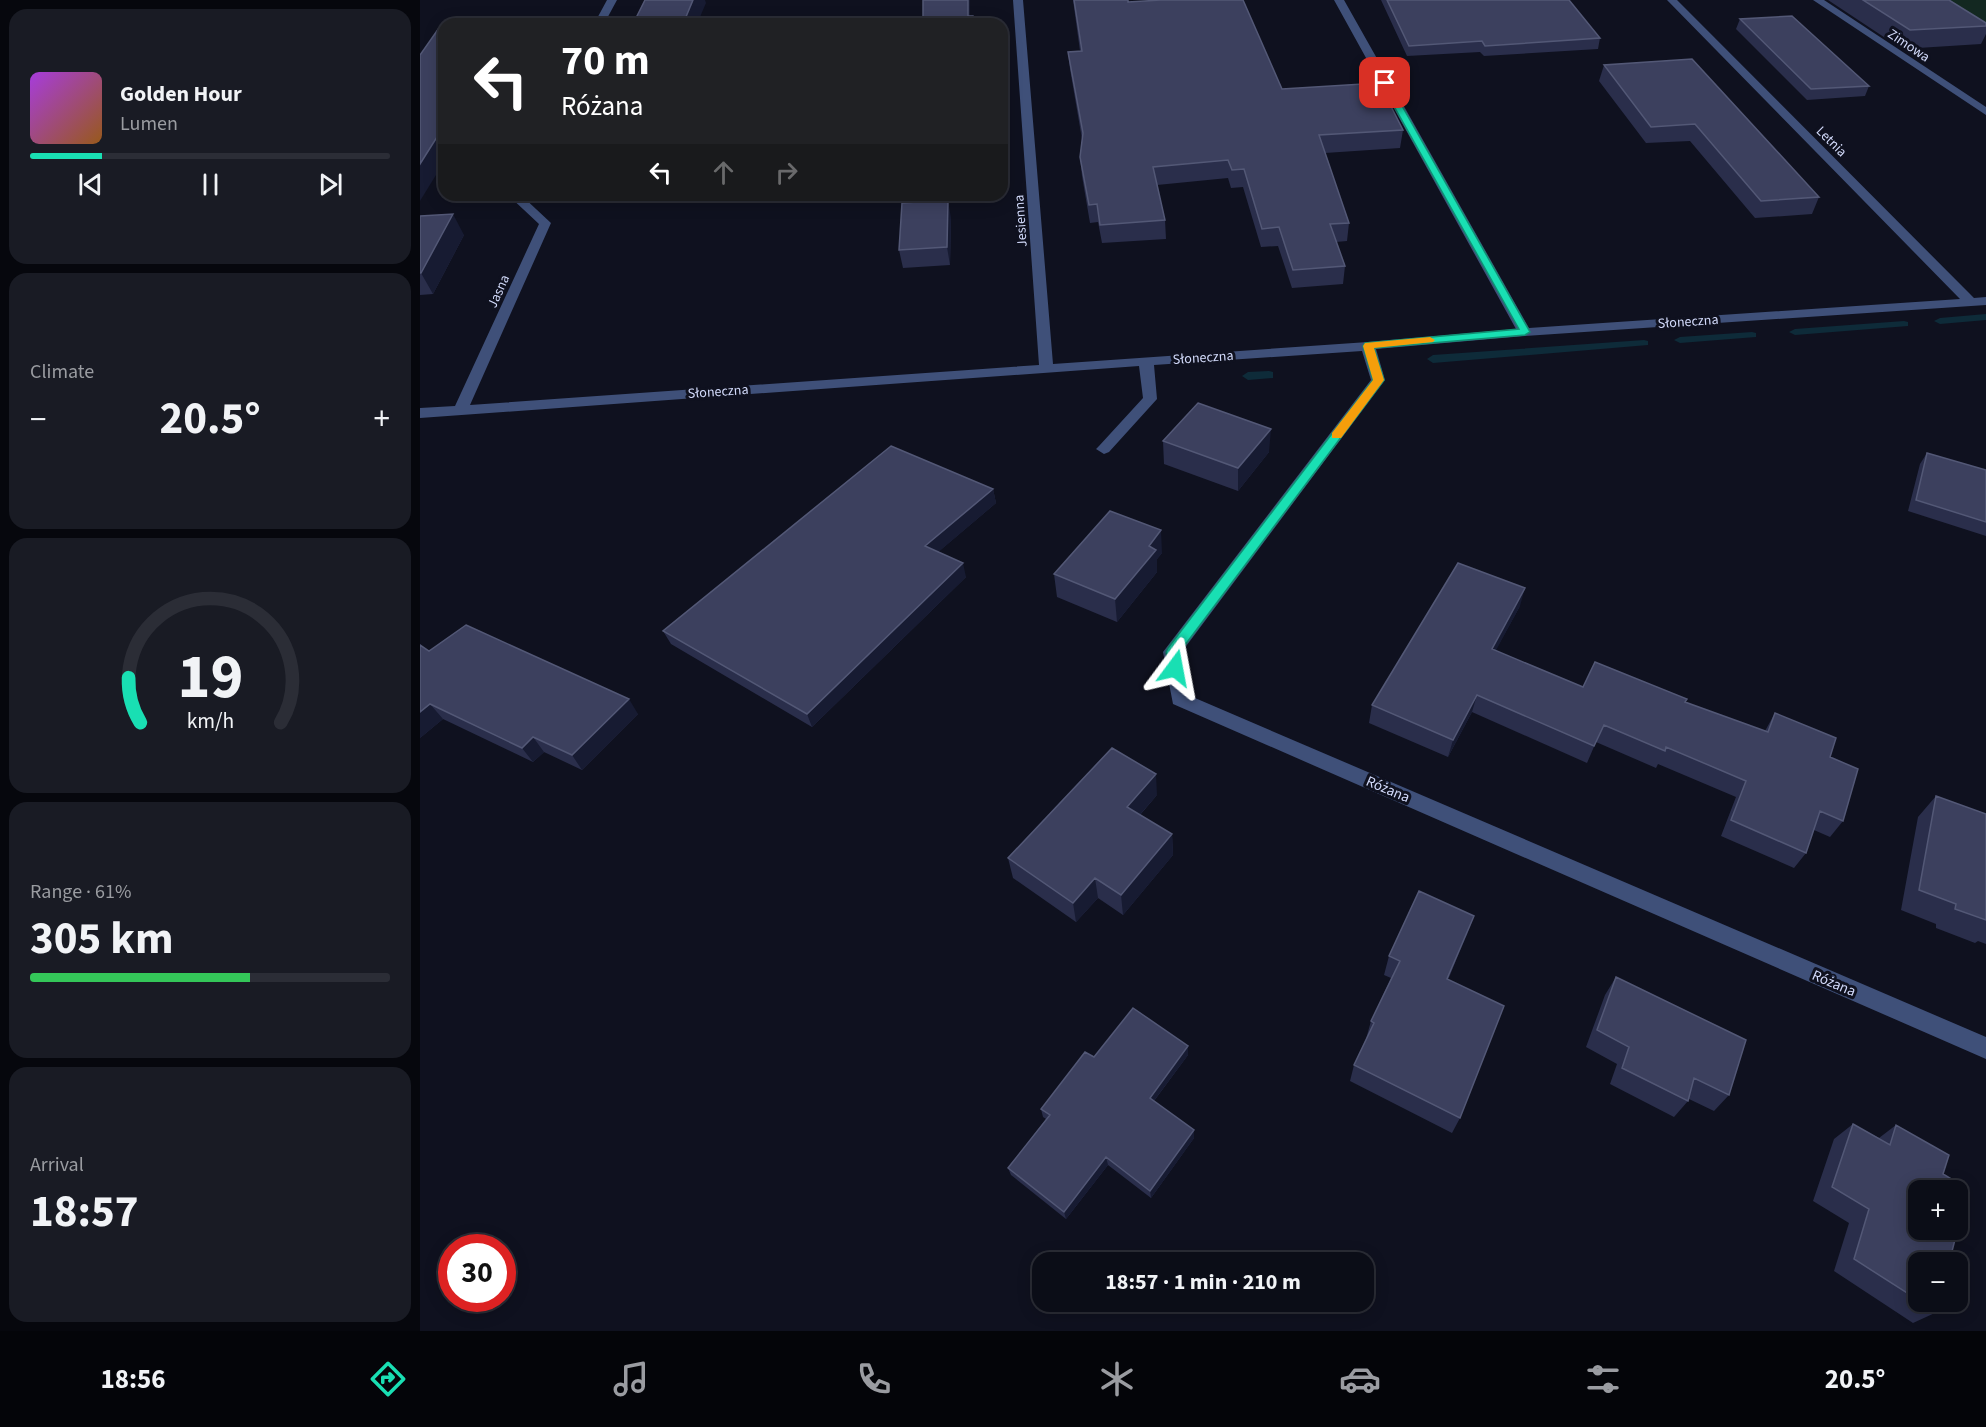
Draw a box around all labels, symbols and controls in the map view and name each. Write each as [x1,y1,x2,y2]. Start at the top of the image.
street label: Zimowa [1883,24,1934,67]
text: 70 m [561,31,650,91]
icon: left [462,42,540,120]
pin [1359,57,1410,108]
icon: arrive [1368,66,1401,99]
text: Golden Hour [120,78,242,110]
text: Różana [561,87,643,126]
text: Lumen [120,110,178,138]
street label: Letnia [1811,122,1851,162]
icon: left [644,156,677,189]
icon: ahead [707,156,740,189]
icon: right [770,156,803,189]
icon: previous [74,168,107,201]
icon: pause [194,168,227,201]
icon: next [314,168,347,201]
street label: Jesienna [1009,194,1033,248]
street label: Jasna [483,272,515,311]
street label: Słoneczna [1657,310,1719,334]
street label: Słoneczna [1172,346,1234,370]
text: Climate [30,358,94,386]
street label: Słoneczna [687,380,749,404]
text: 20.5° [159,387,261,451]
text: − [30,396,46,443]
text: + [374,396,390,443]
text: 19 [177,633,243,722]
position arrow [1143,636,1207,700]
text: km/h [186,706,234,737]
street label: Różana [1363,771,1413,808]
text: Range · 61% [30,878,131,906]
text: 305 km [30,907,174,971]
street label: Różana [1809,965,1859,1002]
text: Arrival [30,1151,84,1179]
text: 18:57 [30,1180,139,1244]
map controls [1908,1180,1968,1312]
button: + [1908,1180,1968,1240]
speed limit sign: 30 [438,1234,516,1312]
button: − [1908,1252,1968,1312]
text: 18:57 · 1 min · 210 m [1105,1266,1301,1298]
icon: directions [367,1358,409,1400]
icon: music [610,1358,652,1400]
icon: phone [853,1358,895,1400]
icon: climate [1096,1358,1138,1400]
icon: car [1339,1358,1381,1400]
icon: filters [1582,1358,1624,1400]
text: 18:56 [101,1360,166,1399]
text: 20.5° [1825,1360,1885,1399]

